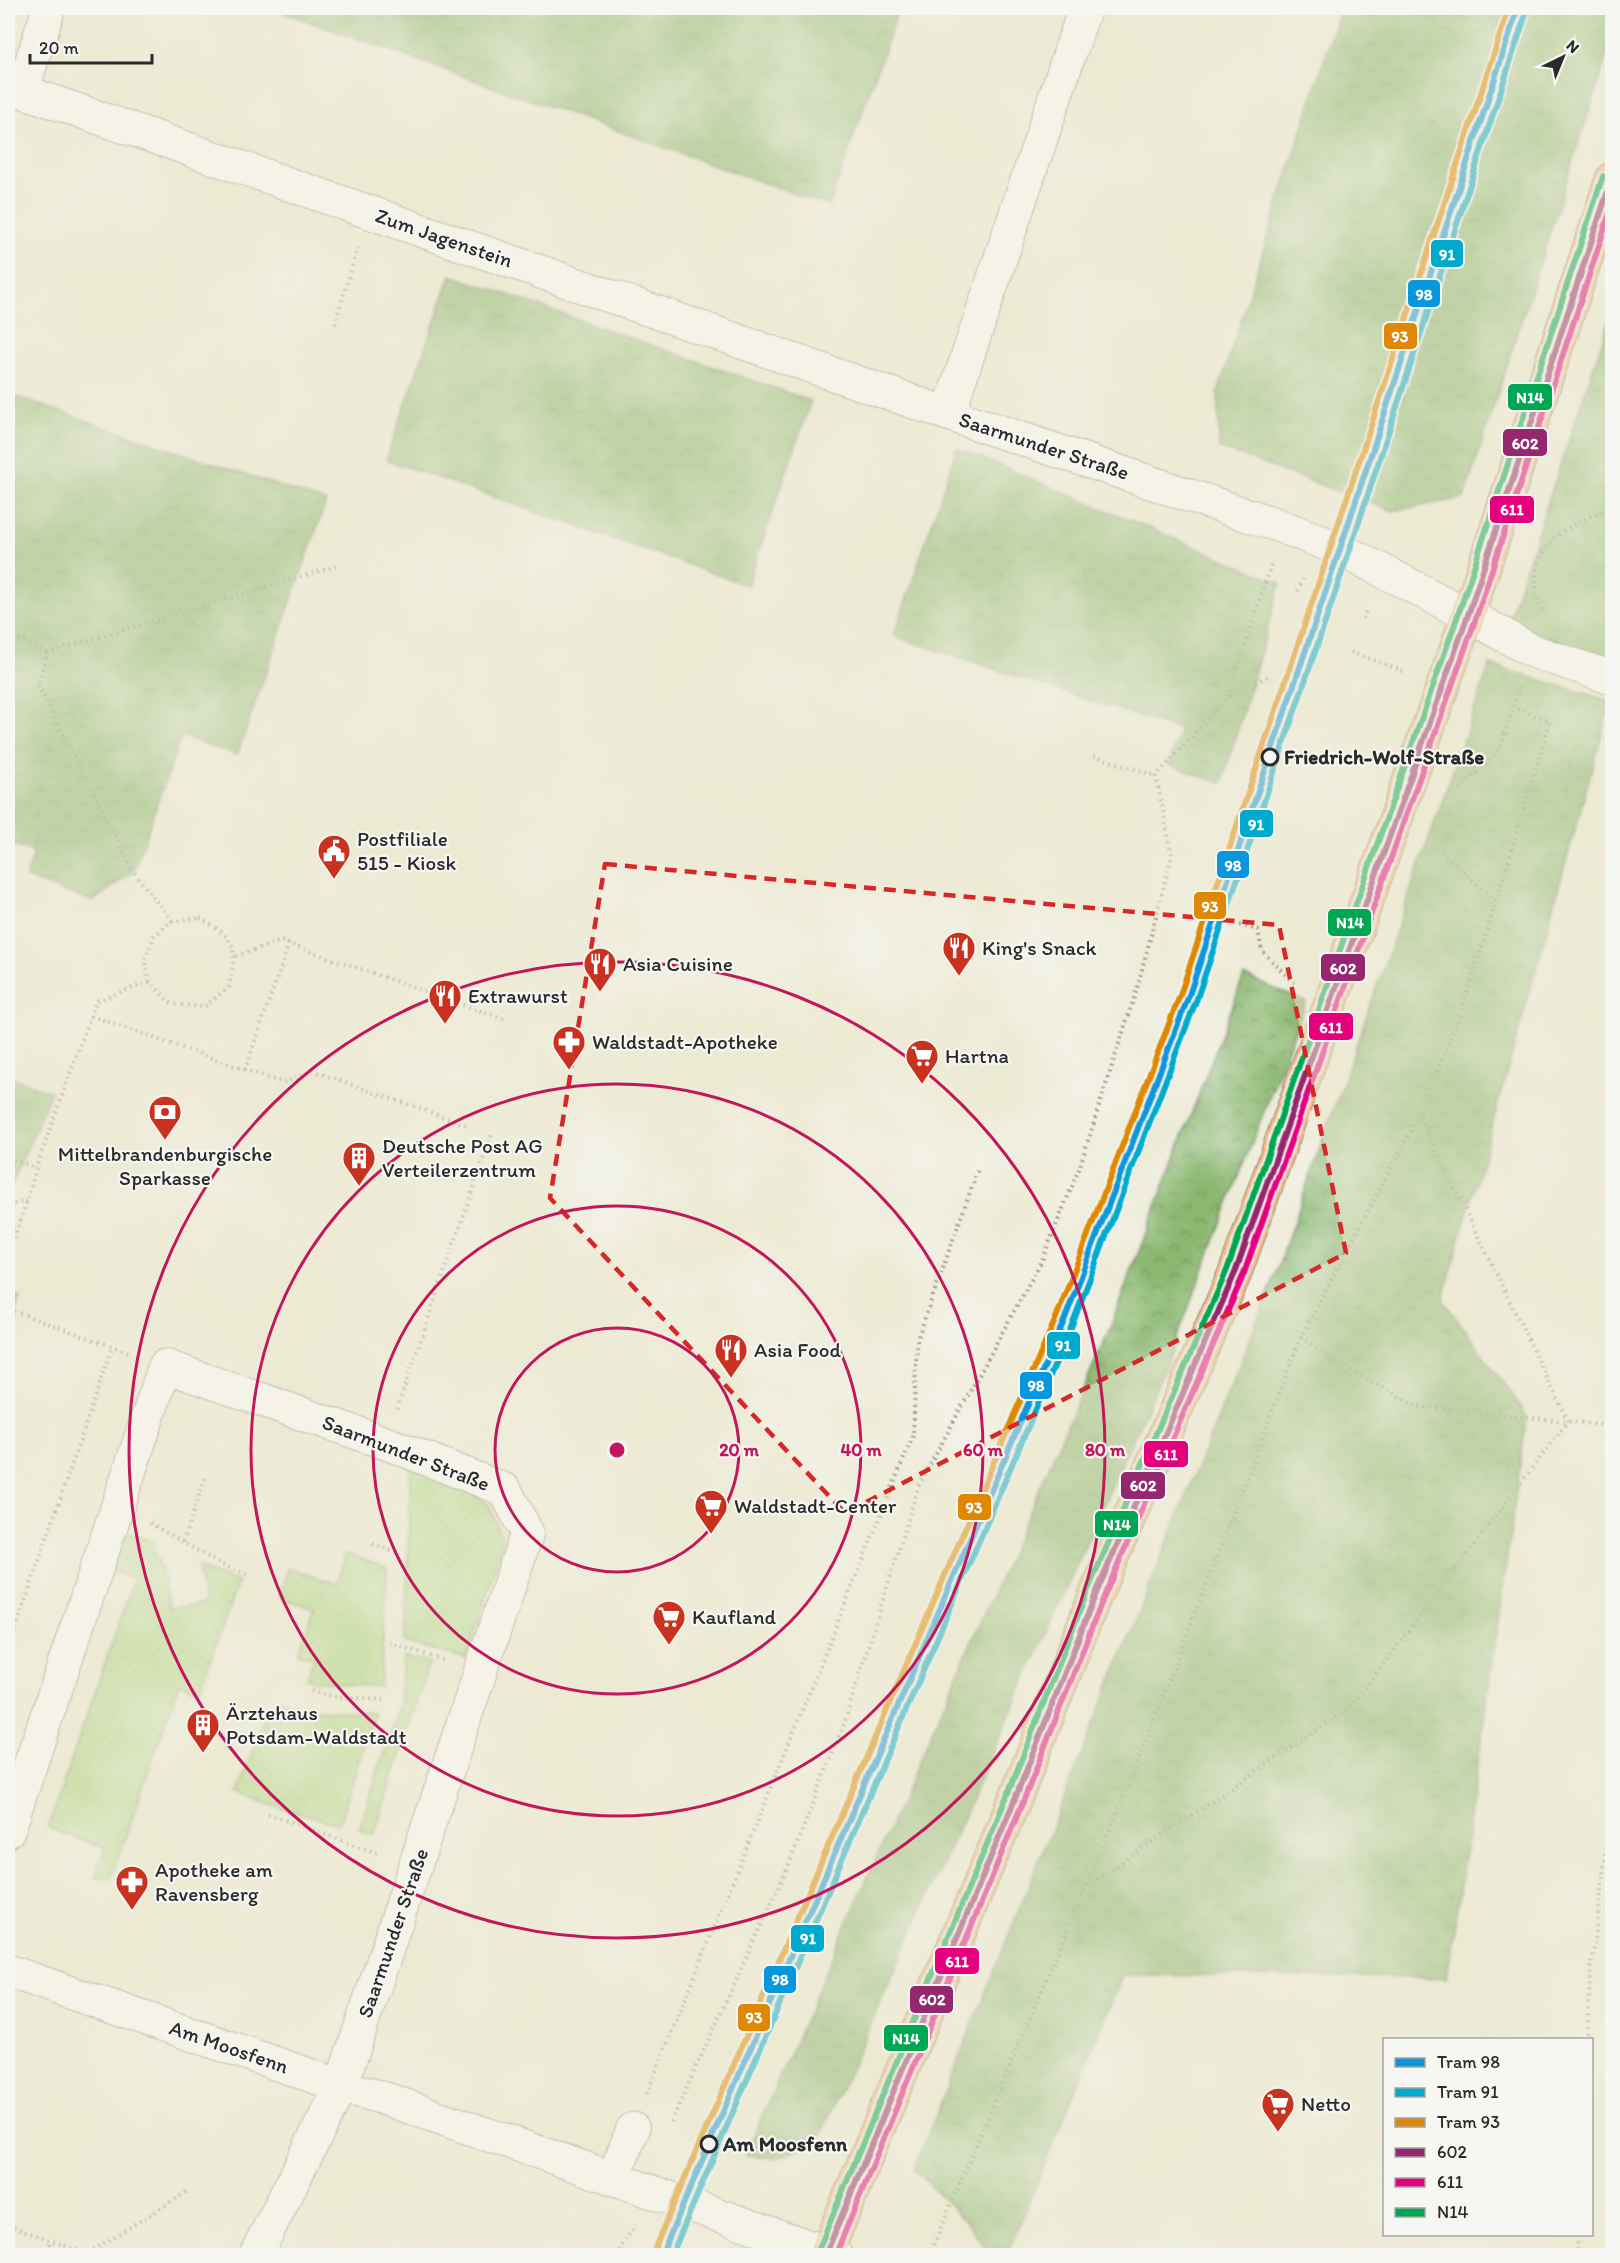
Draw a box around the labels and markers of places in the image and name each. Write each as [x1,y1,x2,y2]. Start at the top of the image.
place label: Friedrich-Wolf-Straße [1284,744,1484,769]
marker: Friedrich-Wolf-Straße [1261,748,1279,766]
place label: Postfiliale 515 - Kiosk [357,826,456,875]
public building icon: Postfiliale 515 - Kiosk [316,833,352,880]
restaurant icon: King's Snack [941,930,977,977]
place label: King's Snack [982,935,1097,960]
restaurant icon: Asia Cuisine [582,946,618,993]
place label: Asia Cuisine [623,951,733,976]
restaurant icon: Extrawurst [427,978,463,1025]
place label: Extrawurst [468,983,568,1008]
pharmacy icon: Waldstadt-Apotheke [551,1024,587,1071]
place label: Waldstadt-Apotheke [592,1029,778,1054]
supermarket icon: Hartna [904,1038,940,1085]
place label: Hartna [945,1043,1009,1068]
bank icon: Mittelbrandenburgische Sparkasse [147,1094,183,1141]
place label: Deutsche Post AG Verteilerzentrum [382,1133,543,1182]
building icon: Deutsche Post AG Verteilerzentrum [341,1140,377,1187]
place label: Mittelbrandenburgische Sparkasse [58,1141,272,1190]
restaurant icon: Asia Food [713,1332,749,1379]
place label: Asia Food [754,1337,841,1362]
centre of rings [607,1440,627,1460]
supermarket icon: Waldstadt-Center [693,1488,729,1535]
place label: Waldstadt-Center [734,1493,897,1518]
supermarket icon: Kaufland [651,1599,687,1646]
place label: Kaufland [692,1604,777,1629]
place label: Ärztehaus Potsdam-Waldstadt [226,1700,407,1749]
building icon: Ärztehaus Potsdam-Waldstadt [185,1707,221,1754]
place label: Apotheke am Ravensberg [155,1857,273,1906]
pharmacy icon: Apotheke am Ravensberg [114,1864,150,1911]
supermarket icon: Netto [1260,2086,1296,2133]
place label: Netto [1301,2091,1351,2116]
place label: Am Moosfenn [722,2131,848,2156]
marker: Am Moosfenn [700,2135,718,2153]

